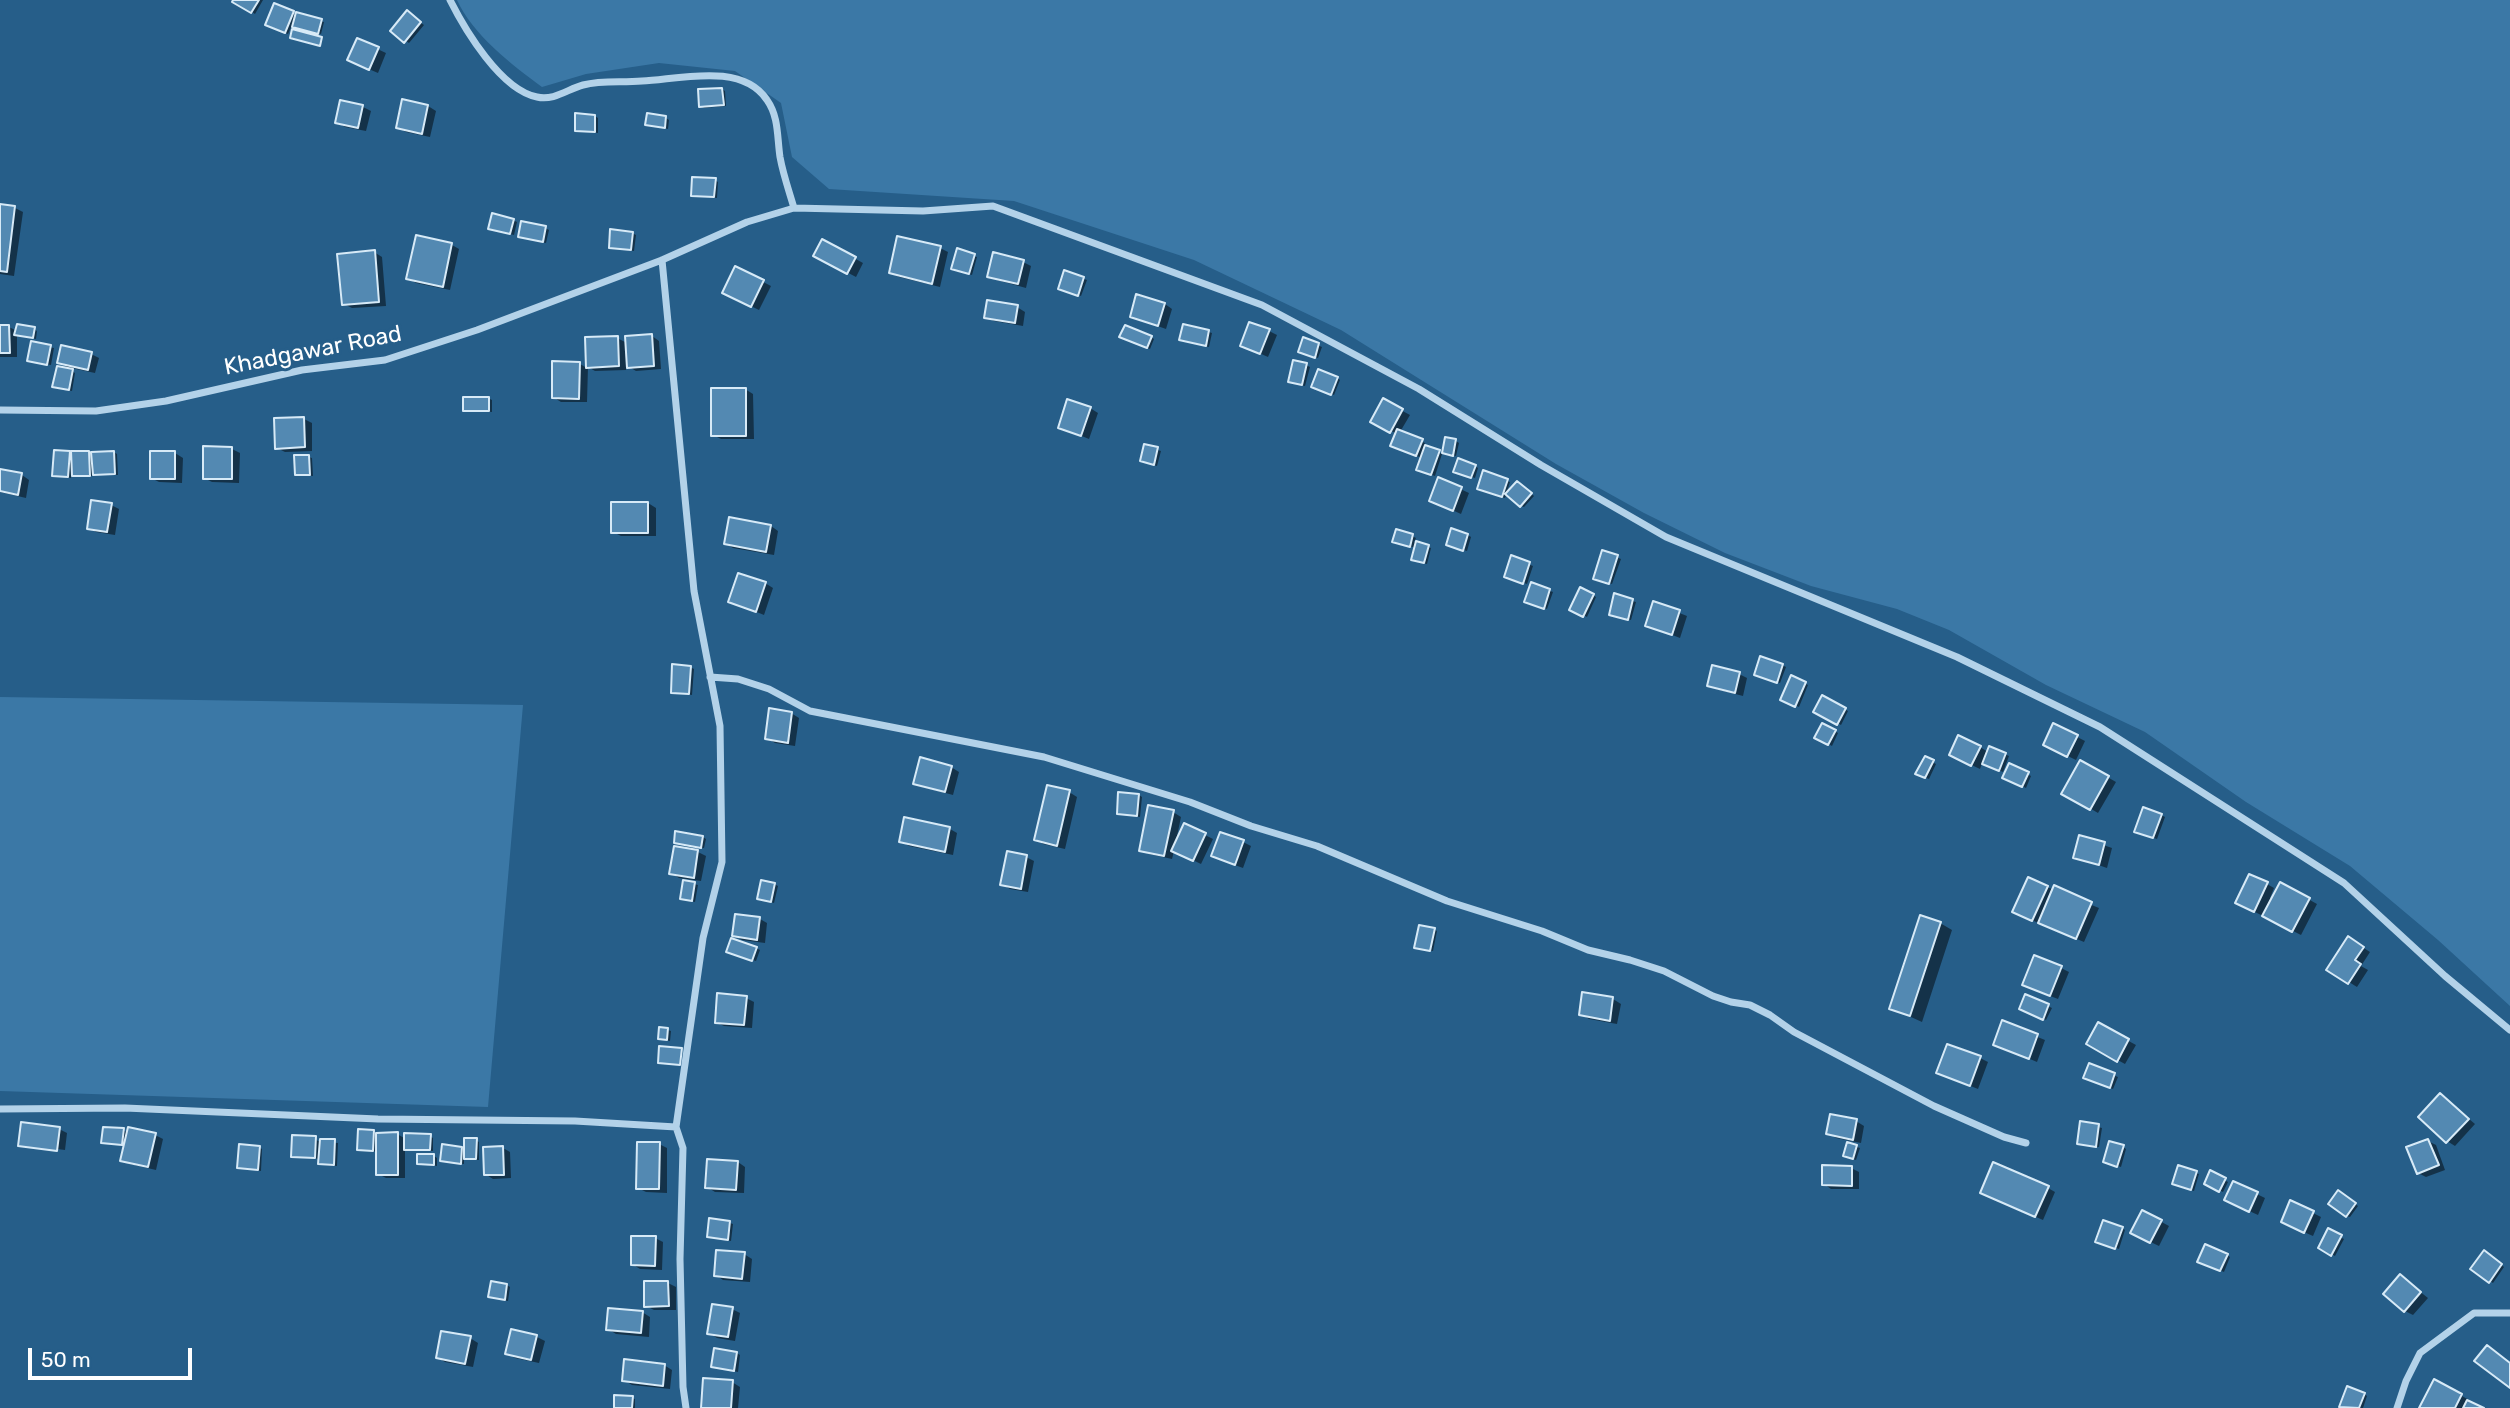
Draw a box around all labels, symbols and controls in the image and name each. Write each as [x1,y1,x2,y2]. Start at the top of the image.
street label: Khadgawar Road [222,320,404,382]
scale bar [32,1334,196,1378]
text: 50 m [41,1347,91,1372]

